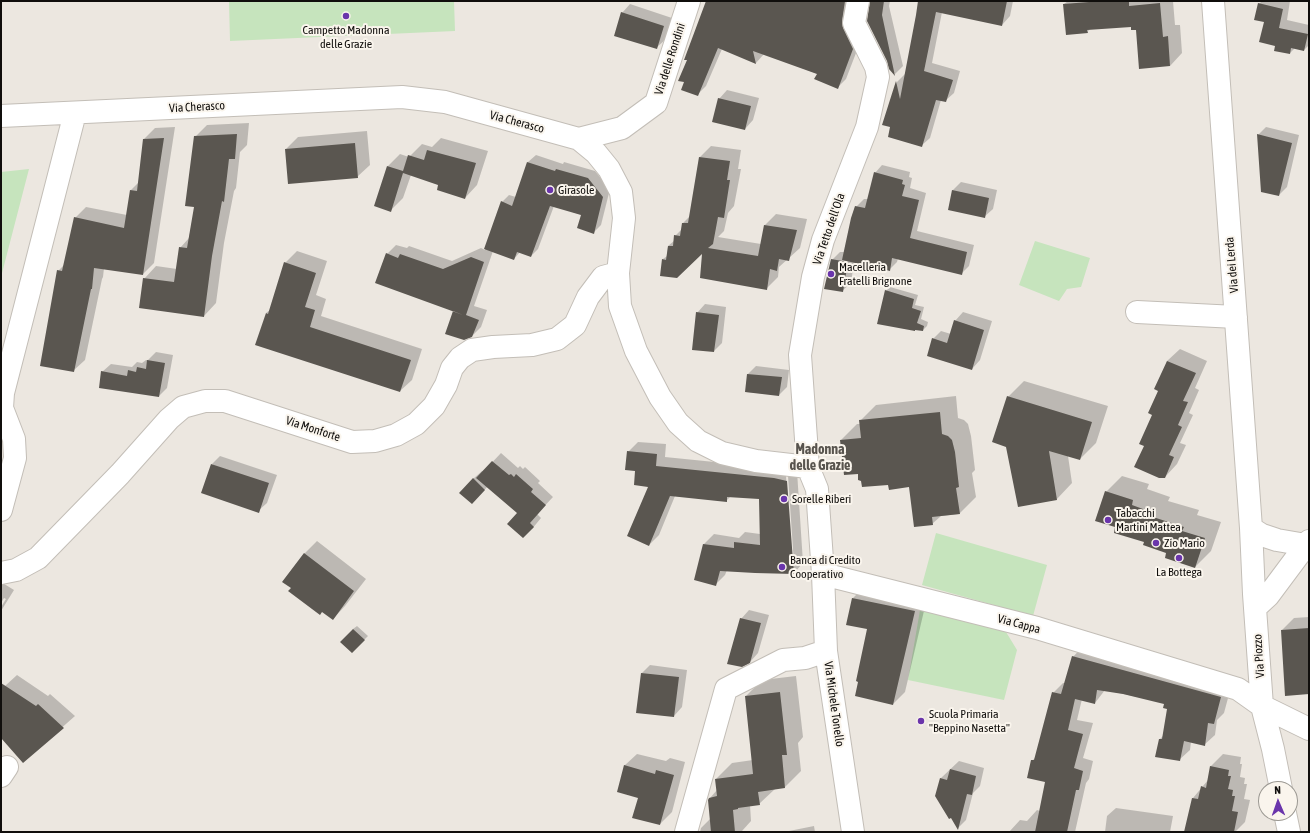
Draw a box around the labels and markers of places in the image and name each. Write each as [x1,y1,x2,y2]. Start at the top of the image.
marker: Campetto Madonna delle Grazie [341,11,351,21]
place label: Campetto Madonna delle Grazie [303,23,389,51]
place label: Girasole [558,183,594,197]
marker: Girasole [545,185,555,195]
place label: Macelleria Fratelli Brignone [839,260,912,288]
marker: Macelleria Fratelli Brignone [826,269,836,279]
place label: Sorelle Riberi [792,492,851,506]
marker: Sorelle Riberi [779,494,789,504]
place label: Tabacchi Martini Mattea [1116,506,1181,534]
marker: Tabacchi Martini Mattea [1103,515,1113,525]
place label: Zio Mario [1164,536,1205,550]
marker: Zio Mario [1151,538,1161,548]
place label: Banca di Credito Cooperativo [790,553,861,581]
marker: La Bottega [1174,553,1184,563]
marker: Banca di Credito Cooperativo [777,562,787,572]
place label: La Bottega [1156,565,1202,579]
place label: Scuola Primaria "Beppino Nasetta" [929,707,1010,735]
marker: Scuola Primaria "Beppino Nasetta" [916,716,926,726]

